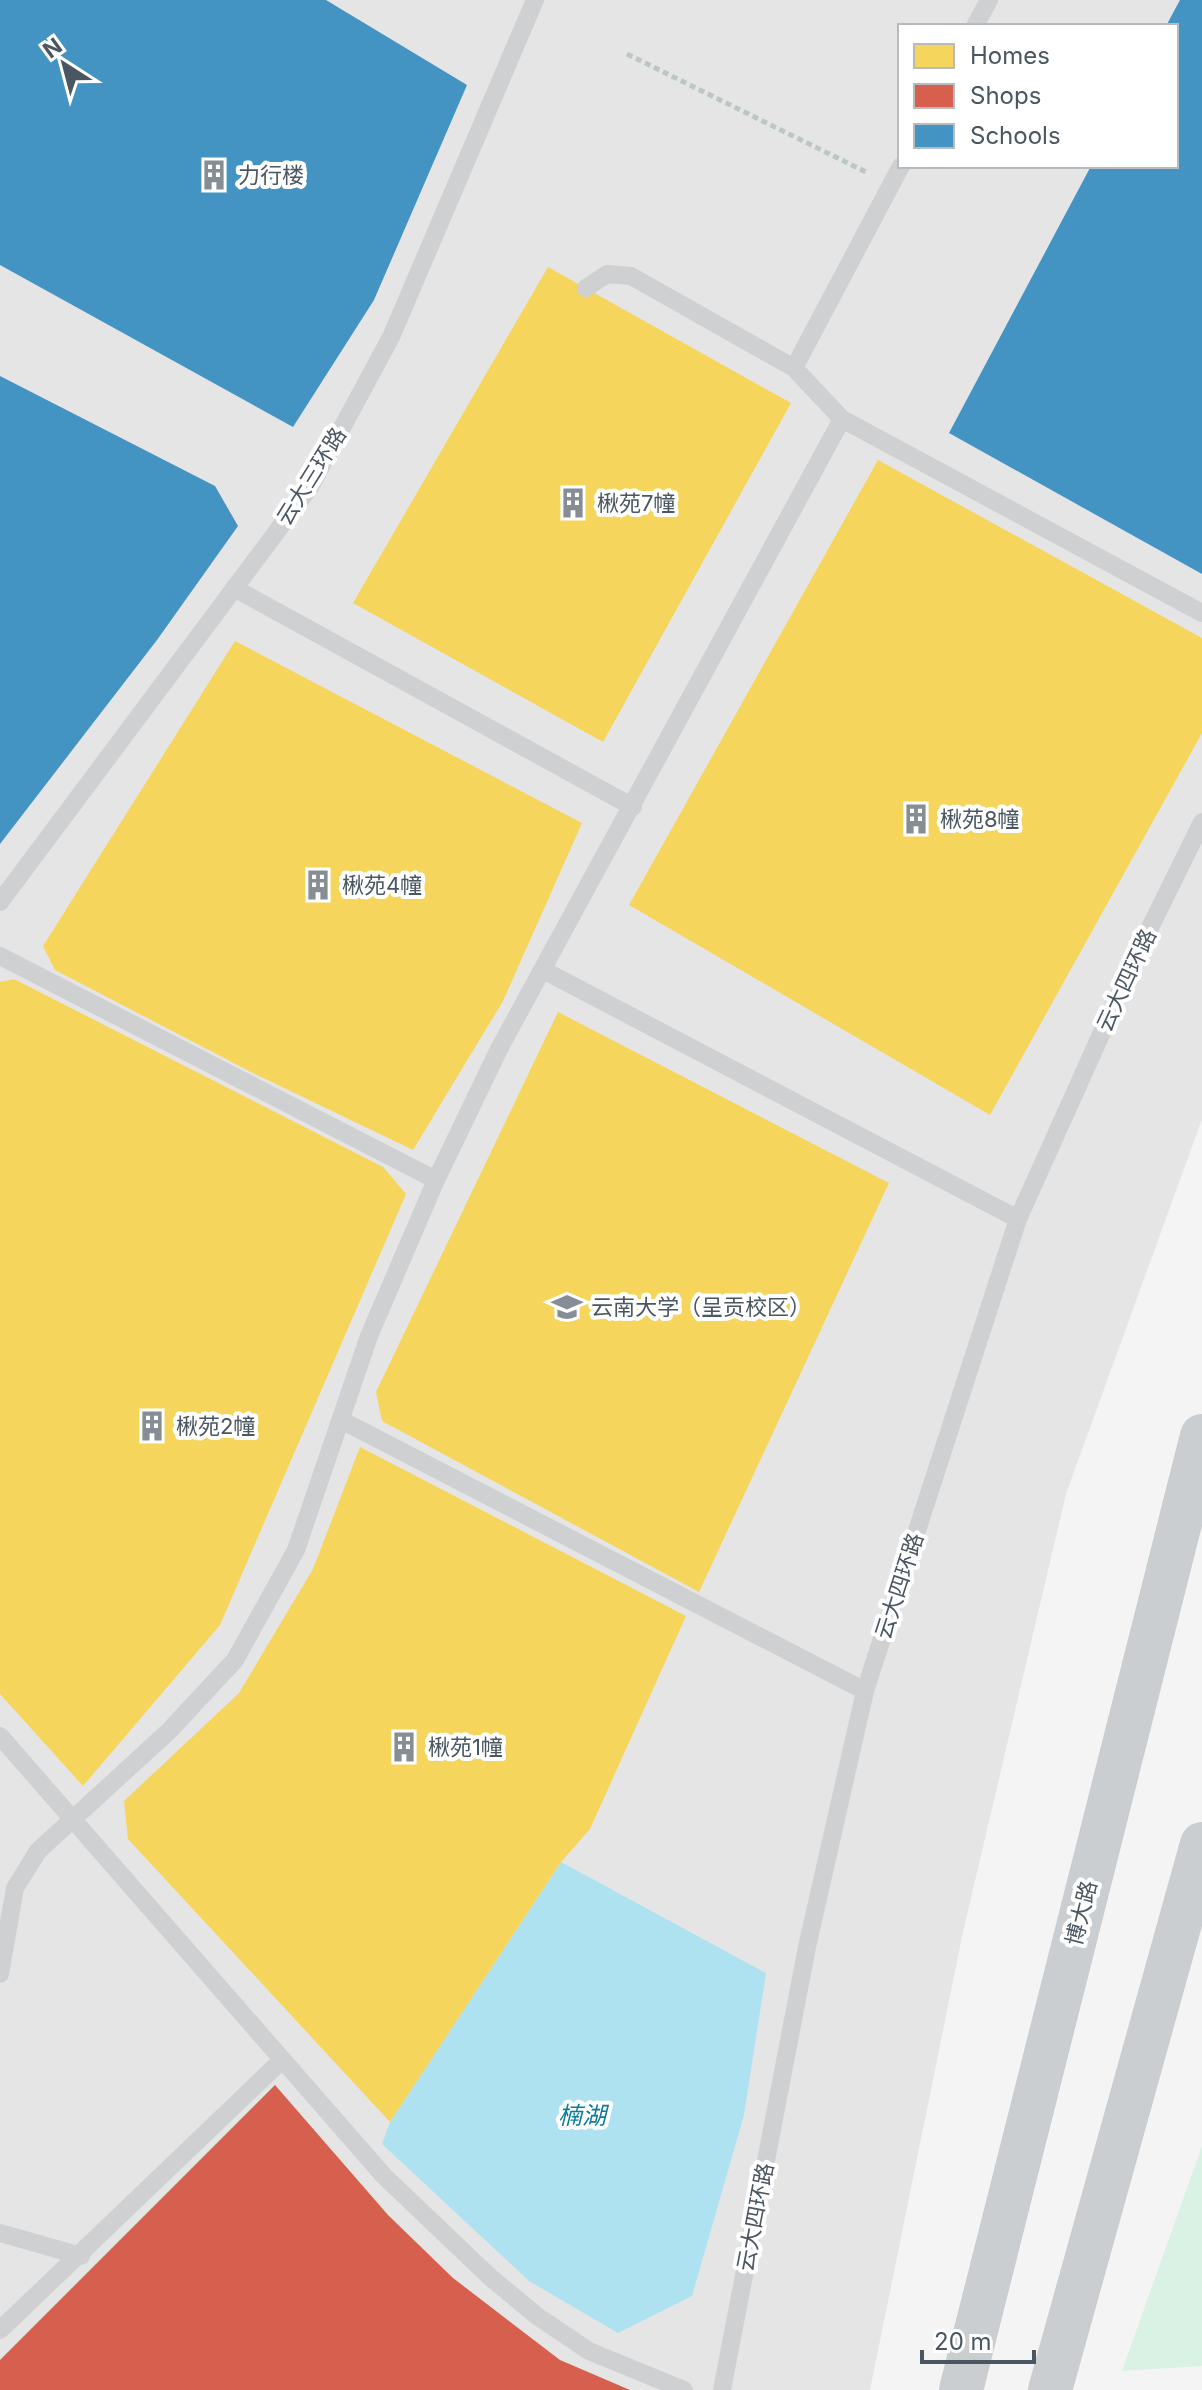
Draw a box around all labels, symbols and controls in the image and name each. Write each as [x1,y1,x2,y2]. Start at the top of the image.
north arrow [24,24,104,104]
legend [898,24,1178,168]
text: N [38,32,67,63]
text: Homes [970,41,1050,70]
text: Shops [970,81,1041,110]
text: Schools [970,121,1061,150]
building icon: 力行楼 [197,158,231,192]
place label: 力行楼 [238,162,304,188]
street label: 云大三环路 [271,422,351,530]
building icon: 楸苑7幢 [556,486,590,520]
place label: 楸苑7幢 [597,490,675,516]
building icon: 楸苑8幢 [899,802,933,836]
place label: 楸苑8幢 [940,806,1020,832]
building icon: 楸苑4幢 [301,868,335,902]
place label: 楸苑4幢 [342,872,422,898]
street label: 云大四环路 [1091,925,1161,1035]
school or university icon: 云南大学（呈贡校区） [550,1290,584,1324]
place label: 云南大学（呈贡校区） [591,1294,811,1320]
building icon: 楸苑2幢 [135,1409,169,1443]
place label: 楸苑2幢 [176,1413,255,1439]
street label: 云大四环路 [870,1530,928,1642]
building icon: 楸苑1幢 [387,1730,421,1764]
place label: 楸苑1幢 [428,1734,503,1760]
street label: 博大路 [1060,1878,1102,1948]
water label: 楠湖 [558,2101,610,2130]
street label: 云大四环路 [732,2161,778,2273]
scale bar [922,2314,1034,2364]
text: 20 m [934,2327,992,2356]

